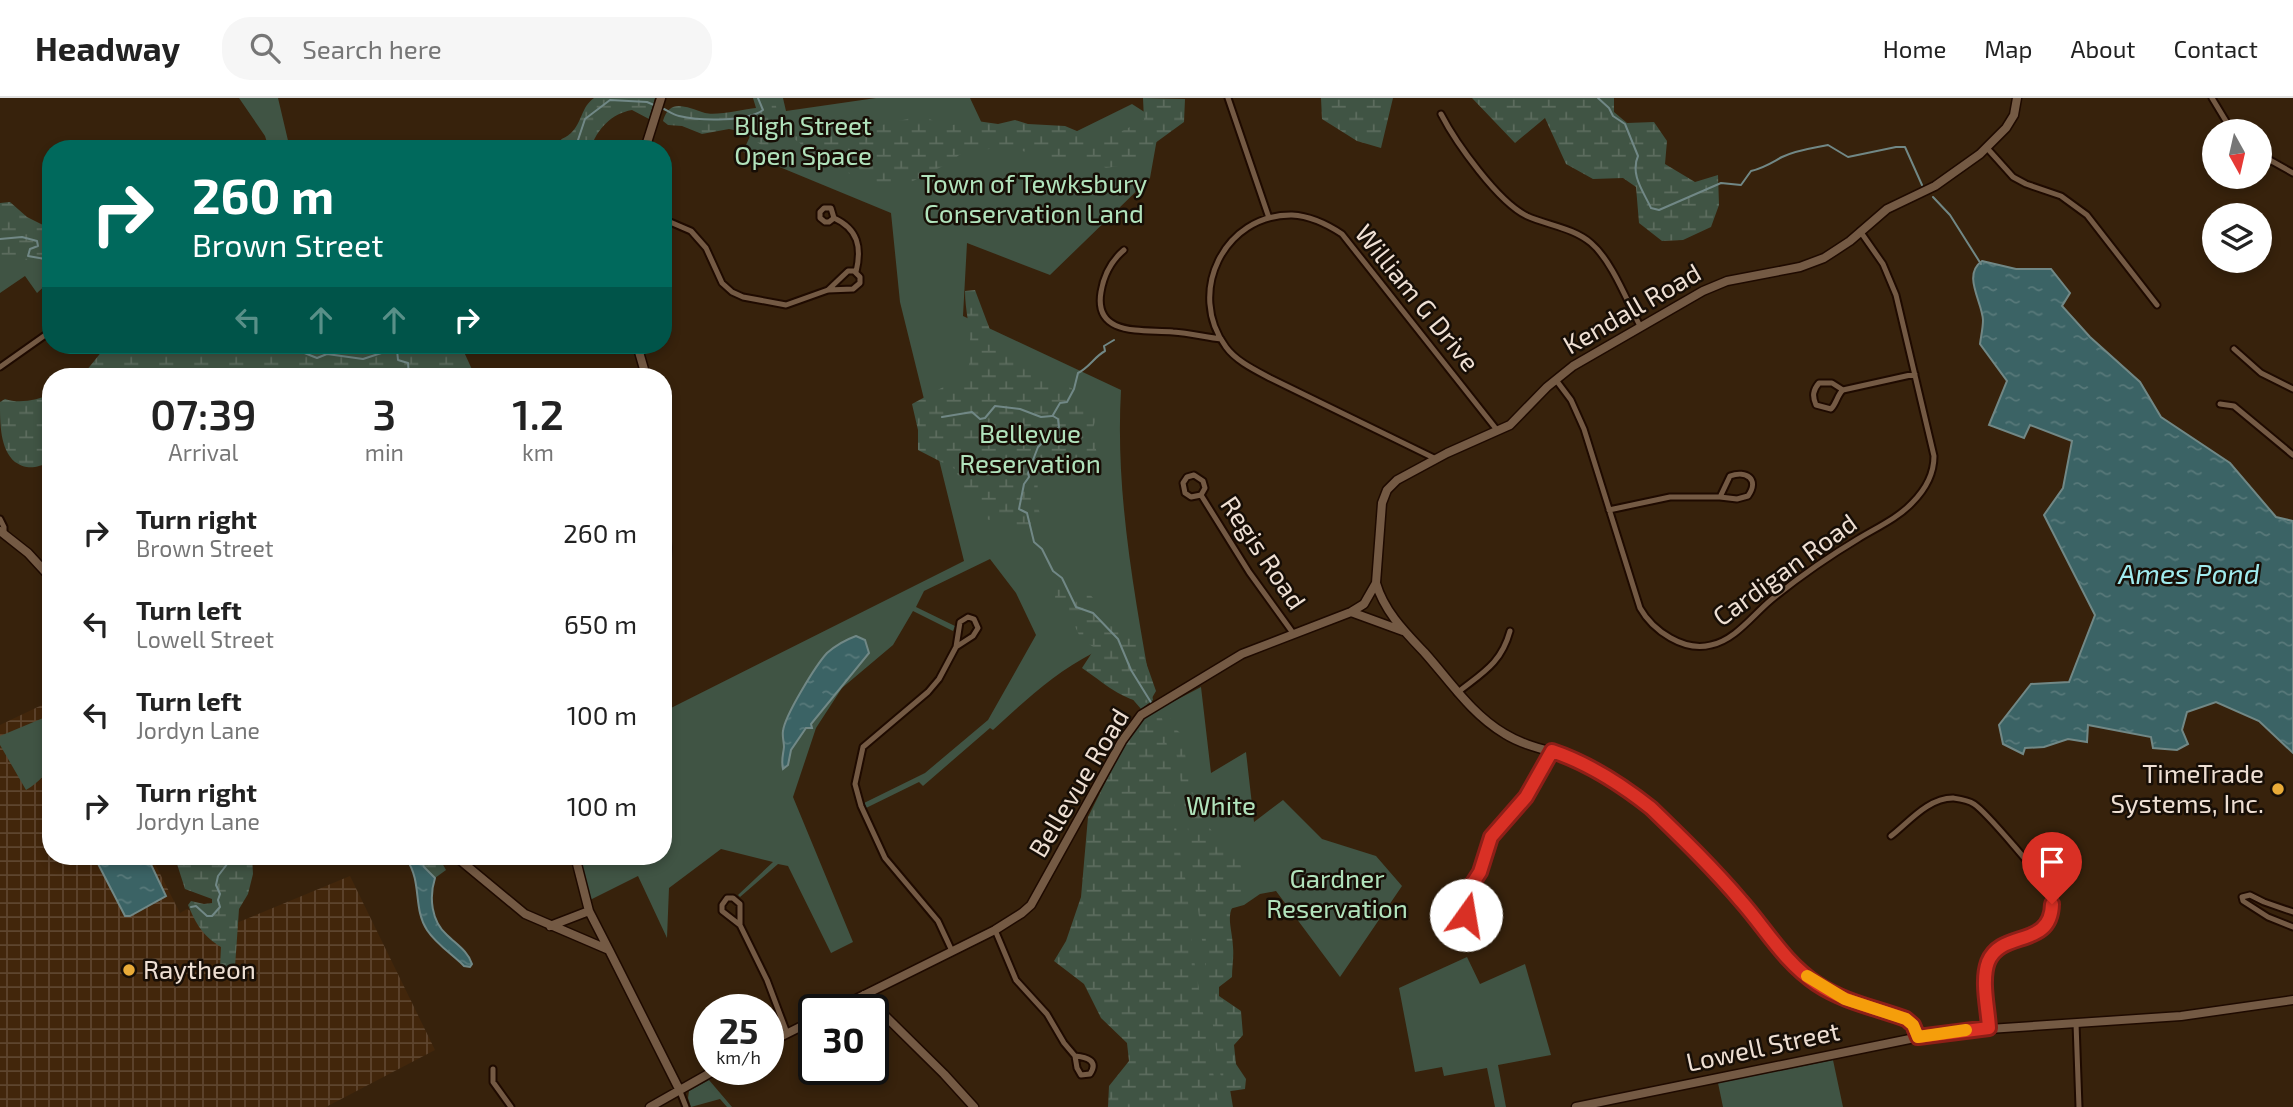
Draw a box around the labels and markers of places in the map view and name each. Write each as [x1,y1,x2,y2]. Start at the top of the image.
place label: TimeTrade Systems, Inc. [2110,757,2264,818]
marker: TimeTrade Systems, Inc. [2270,781,2286,797]
pin [2022,832,2082,904]
place label: Raytheon [143,953,256,984]
marker: Raytheon [121,962,137,978]

